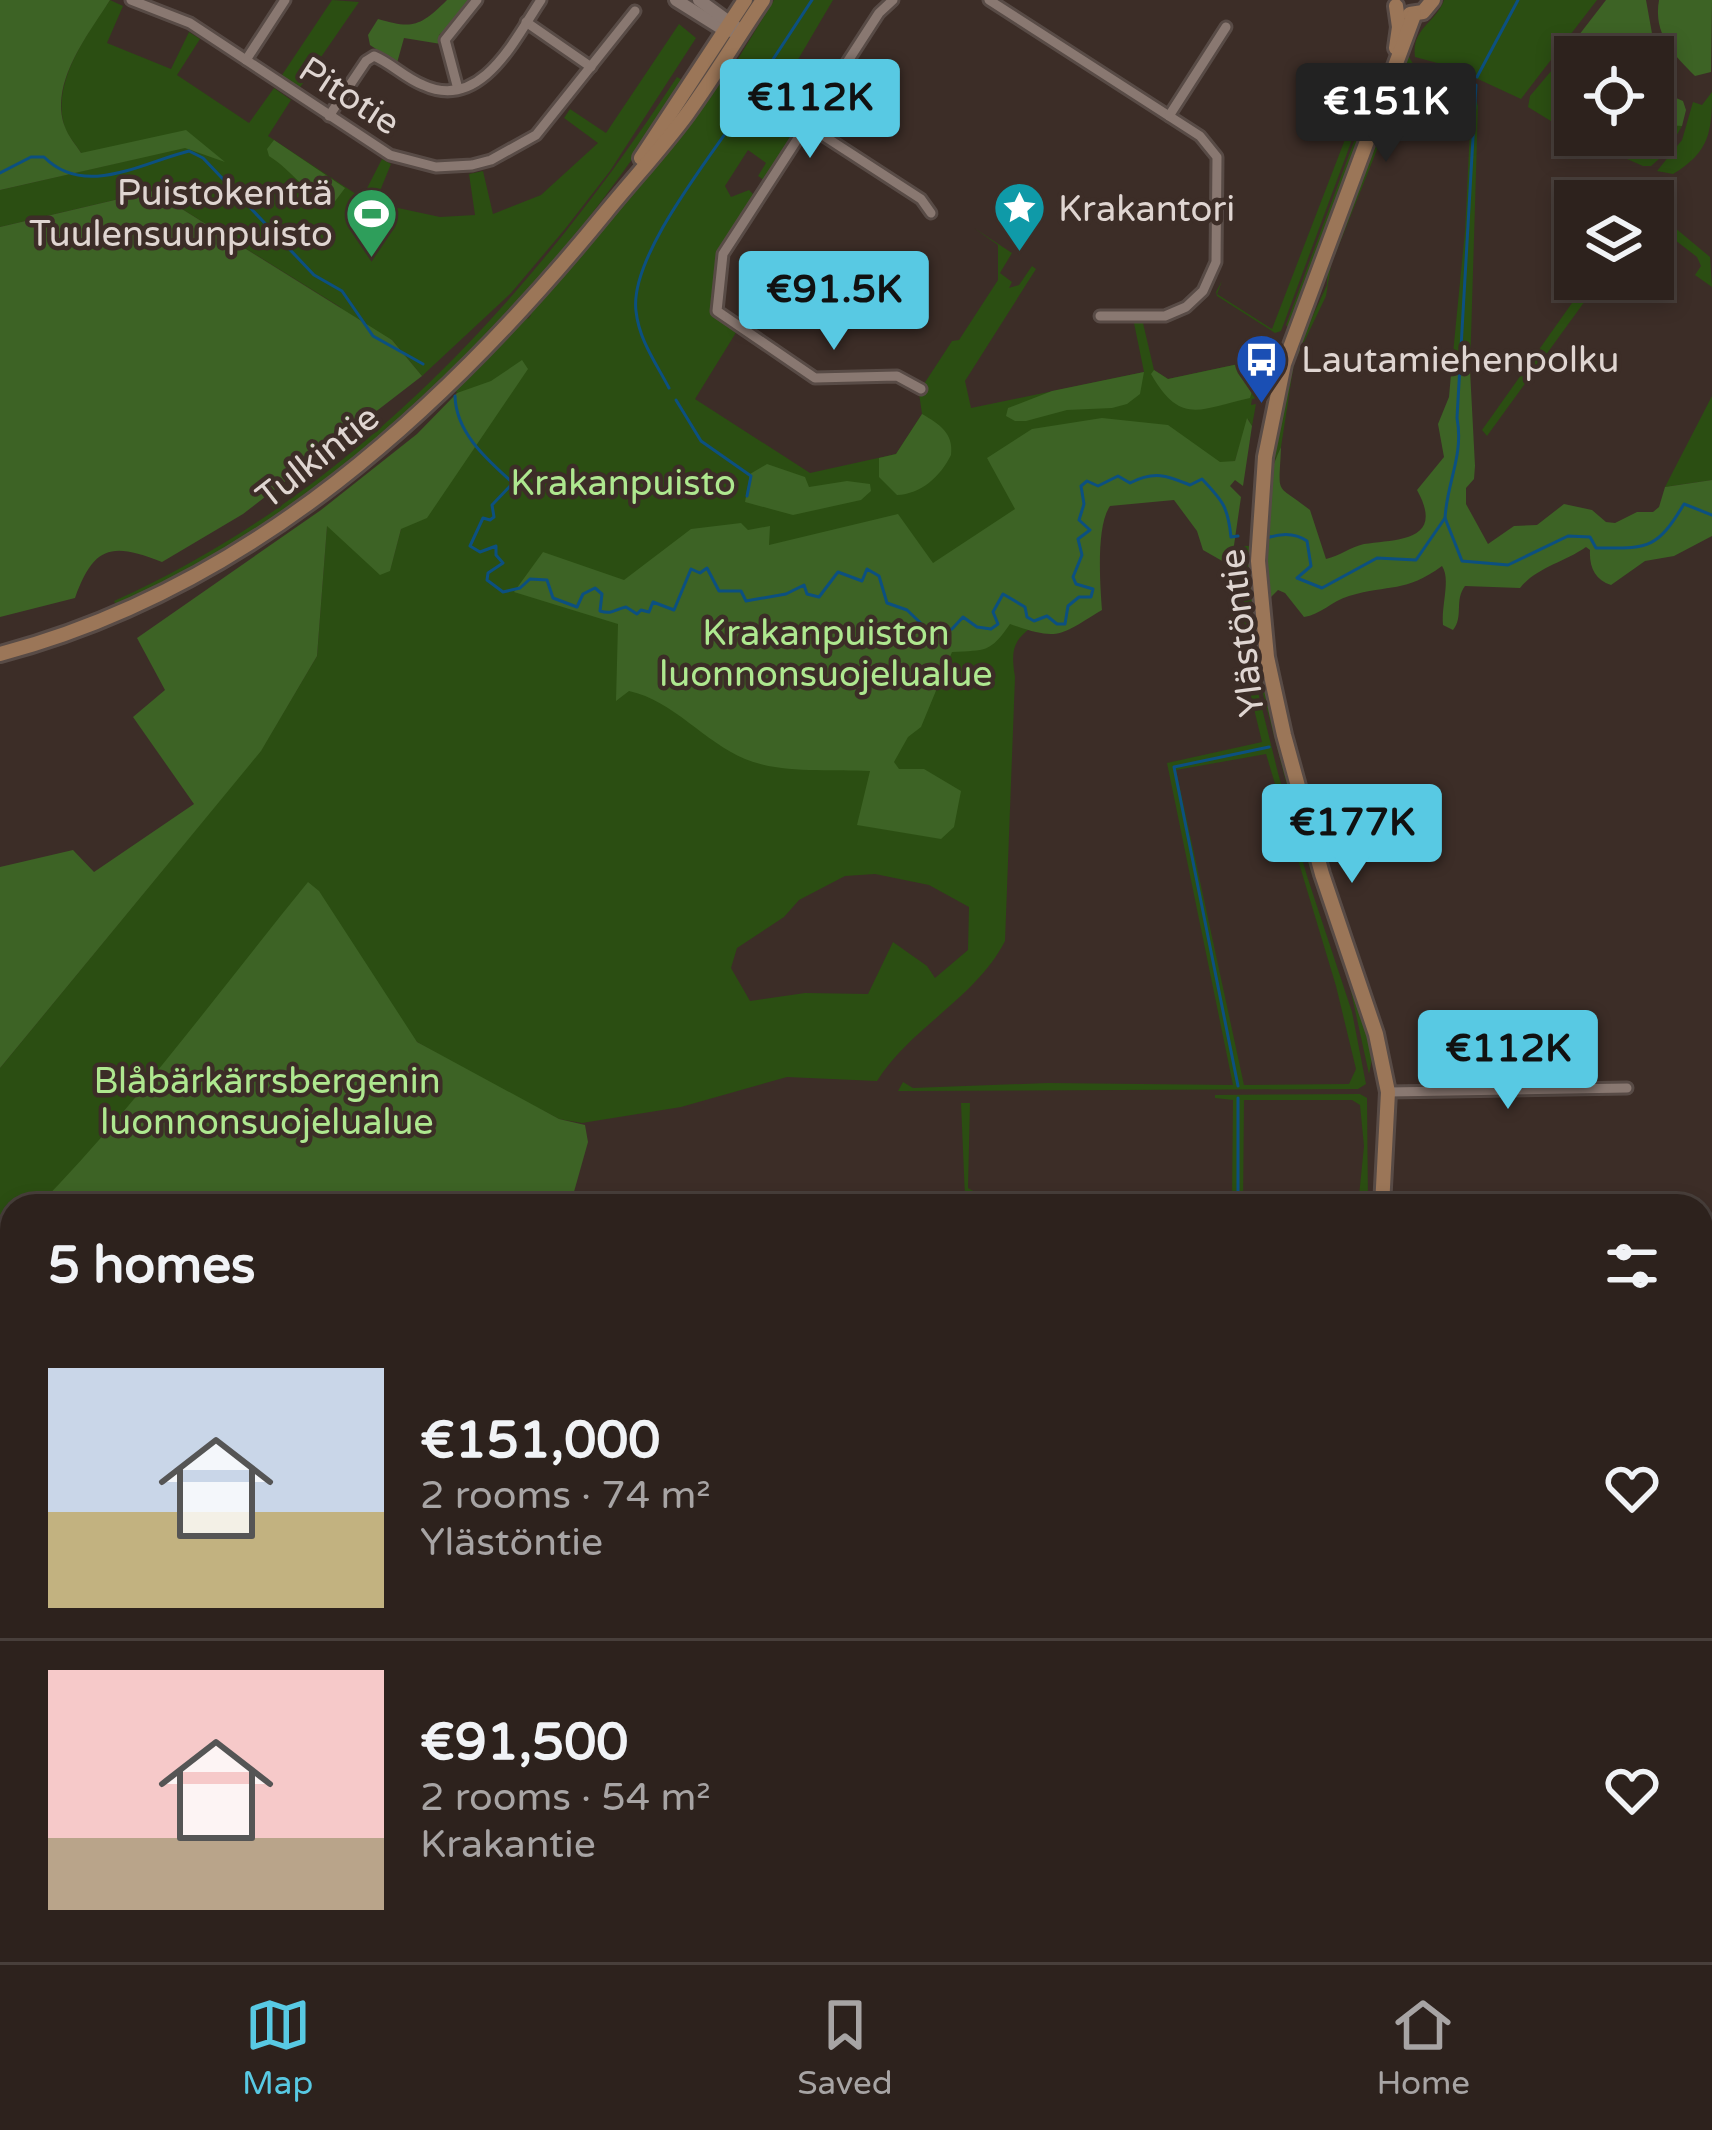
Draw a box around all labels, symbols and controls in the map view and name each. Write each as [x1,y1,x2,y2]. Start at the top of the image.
map controls [1554,36,1674,300]
button: locate [1554,36,1674,156]
street label: Pitotie [291,48,408,145]
pin: €112K [726,59,894,161]
pin: €151K [1302,63,1470,165]
text: €112K [747,74,873,121]
text: €151K [1323,78,1449,125]
place label: Puistokenttä Tuulensuunpuisto [29,172,333,256]
place icon: Krakantori [991,180,1047,254]
button: layers [1554,180,1674,300]
sports icon: Puistokenttä Tuulensuunpuisto [344,185,400,259]
place label: Krakantori [1058,188,1235,231]
pin: €91.5K [736,251,932,353]
text: €91.5K [766,266,902,313]
bus stop icon: Lautamiehenpolku [1234,331,1290,405]
place label: Lautamiehenpolku [1301,339,1619,382]
street label: Tulkintie [248,396,388,518]
park label: Krakanpuisto [510,462,736,505]
street label: Ylästöntie [1211,546,1274,719]
park label: Krakanpuiston luonnonsuojelualue [659,612,993,696]
pin: €177K [1268,784,1436,886]
text: €177K [1289,799,1415,846]
pin: €112K [1424,1010,1592,1112]
text: €112K [1445,1025,1571,1072]
park label: Blåbärkärrsbergenin luonnonsuojelualue [93,1060,441,1144]
icon: filters [1599,1233,1665,1299]
text: 5 homes [48,1235,256,1297]
text: €151,000 [420,1410,660,1472]
icon: home [144,1416,288,1560]
icon: heart [1599,1455,1665,1521]
text: 2 rooms · 74 m² [420,1472,711,1519]
text: Ylästöntie [420,1519,603,1566]
text: €91,500 [420,1712,628,1774]
icon: home [144,1718,288,1862]
icon: heart [1599,1757,1665,1823]
text: 2 rooms · 54 m² [420,1774,711,1821]
text: Krakantie [420,1821,596,1868]
tab: Map [242,1992,313,2103]
tab: Saved [797,1992,893,2103]
tab: Home [1377,1992,1470,2103]

